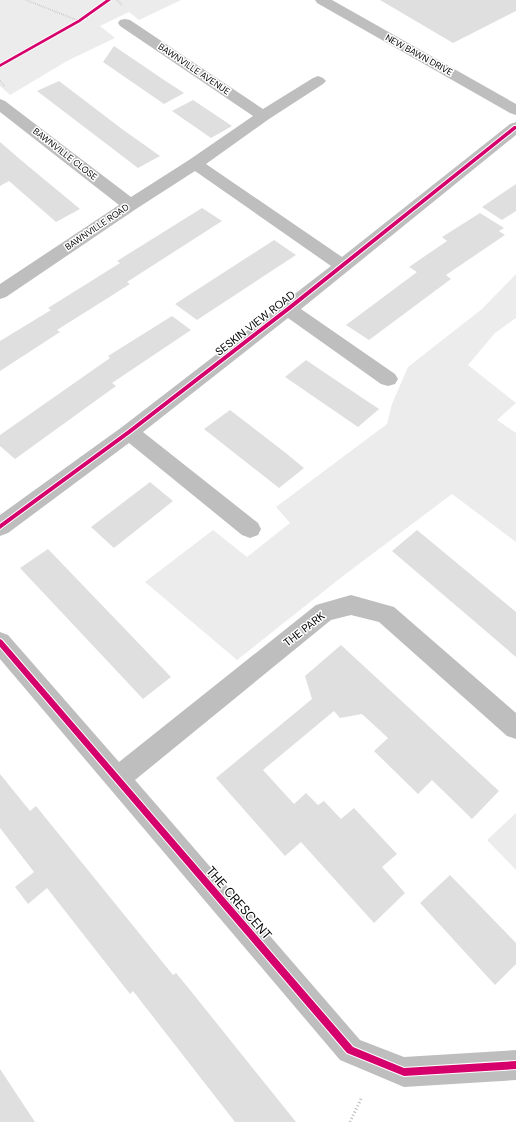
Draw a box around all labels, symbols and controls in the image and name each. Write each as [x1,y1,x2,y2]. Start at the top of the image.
street label: NEW BAWN DRIVE [383,32,455,78]
street label: BAWNVILLE AVENUE [156,41,232,97]
street label: BAWNVILLE CLOSE [30,125,100,183]
street label: BAWNVILLE ROAD [63,201,131,253]
street label: SESKIN VIEW ROAD [212,287,298,359]
street label: THE PARK [281,608,328,649]
street label: THE CRESCENT [202,863,276,943]

